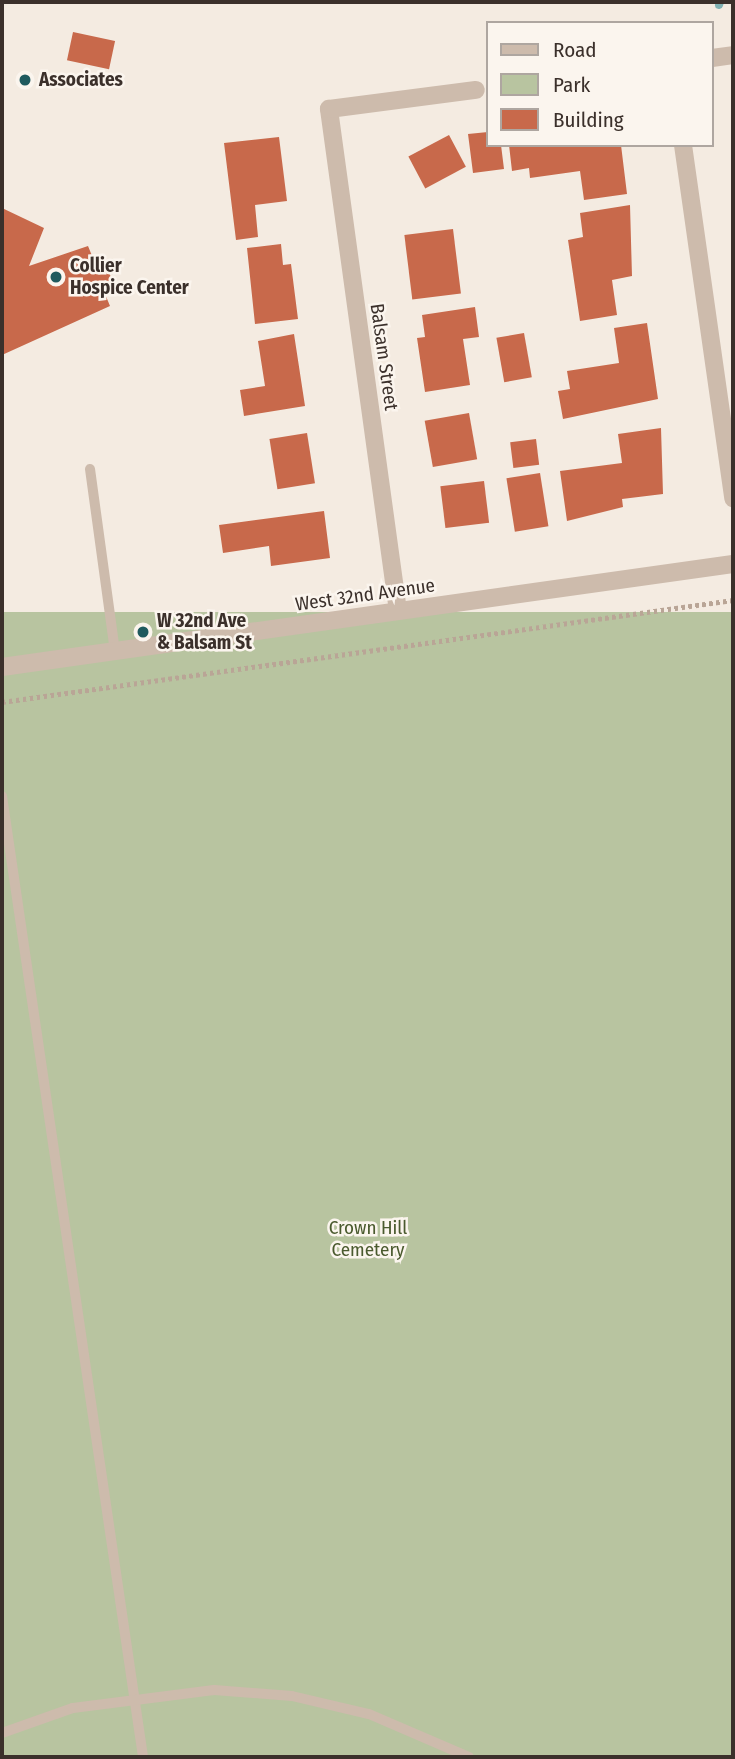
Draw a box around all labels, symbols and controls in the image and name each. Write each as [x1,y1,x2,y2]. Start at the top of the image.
legend [486,21,714,147]
text: Road [553,37,597,63]
place label: Associates [39,69,123,91]
marker: Associates [17,72,33,88]
text: Park [553,72,590,98]
text: Building [553,107,624,133]
place label: Collier Hospice Center [70,255,189,299]
marker: Collier Hospice Center [48,269,64,285]
street label: Balsam Street [365,302,403,412]
street label: West 32nd Avenue [294,574,436,616]
place label: W 32nd Ave & Balsam St [157,610,252,654]
marker: W 32nd Ave & Balsam St [135,624,151,640]
park label: Crown Hill Cemetery [329,1217,407,1261]

